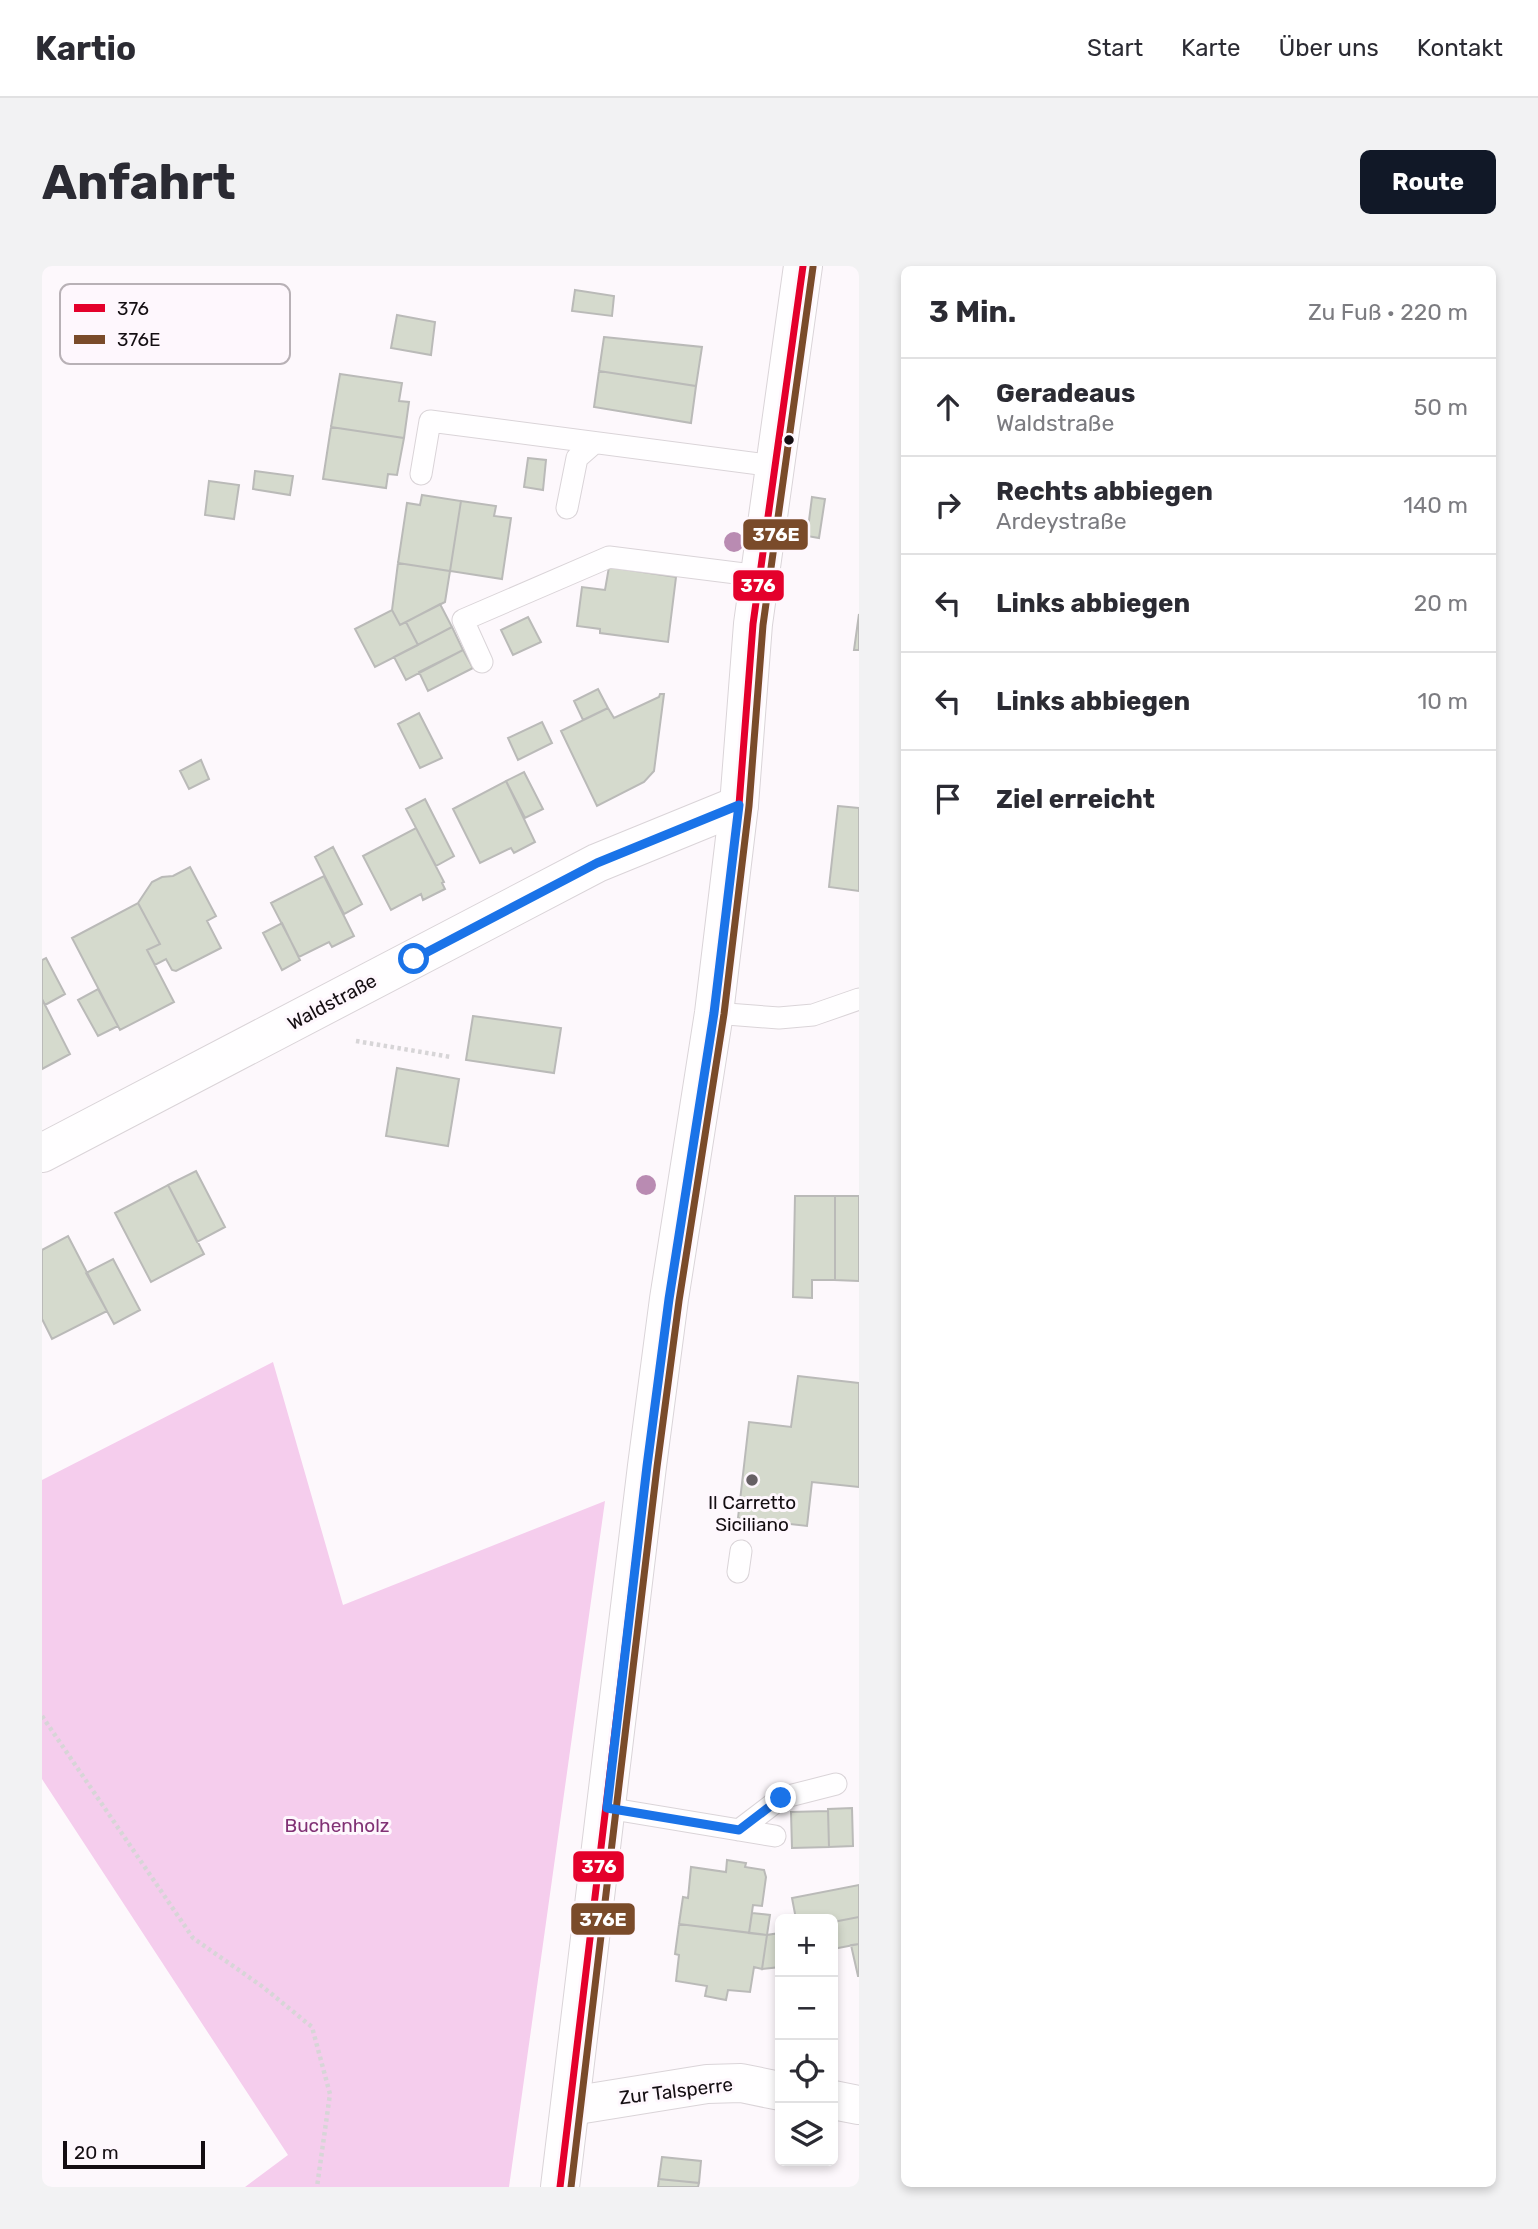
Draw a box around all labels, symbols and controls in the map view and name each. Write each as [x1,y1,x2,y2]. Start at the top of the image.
text: Kartio [35,29,136,68]
text: Start [1087,34,1143,62]
text: Karte [1181,34,1241,62]
text: Über uns [1279,34,1379,62]
text: Kontakt [1417,34,1503,62]
button: Route [1360,150,1496,214]
text: Anfahrt [42,153,236,211]
legend [60,284,290,364]
text: 3 Min. [929,294,1016,330]
text: 376 [117,297,149,320]
text: Zu Fuß · 220 m [1308,298,1468,326]
text: 376E [117,328,161,351]
text: Geradeaus [996,378,1135,409]
icon: ahead [929,388,967,426]
text: 50 m [1414,393,1468,421]
text: Waldstraße [996,409,1114,437]
unlabelled marker [782,433,796,447]
text: Rechts abbiegen [996,476,1213,507]
icon: right [929,486,967,524]
text: 140 m [1403,491,1468,519]
text: Ardeystraße [996,507,1127,535]
line badge: 376E [742,518,809,551]
text: 376E [752,523,800,546]
line badge: 376 [732,569,785,602]
text: 376 [740,574,776,597]
icon: left [929,584,967,622]
text: Links abbiegen [996,588,1190,619]
text: 20 m [1414,589,1468,617]
icon: left [929,682,967,720]
text: Links abbiegen [996,686,1190,717]
text: 10 m [1417,687,1468,715]
icon: arrive [929,780,967,818]
text: Ziel erreicht [996,784,1155,815]
route start [398,943,429,974]
street label: Waldstraße [283,969,381,1035]
marker: Il Carretto Siciliano [744,1472,760,1488]
place label: Il Carretto Siciliano [708,1491,796,1536]
route end [765,1782,796,1813]
park label: Buchenholz [284,1814,390,1837]
line badge: 376 [572,1850,625,1883]
text: 376 [581,1855,617,1878]
line badge: 376E [570,1902,636,1936]
text: 376E [579,1908,627,1931]
map controls [775,1914,838,2166]
button: + [775,1914,838,1977]
button: − [775,1977,838,2040]
button: locate [775,2040,838,2103]
street label: Zur Talsperre [618,2073,734,2109]
button: layers [775,2103,838,2166]
scale bar [63,2138,205,2170]
text: 20 m [74,2141,119,2164]

